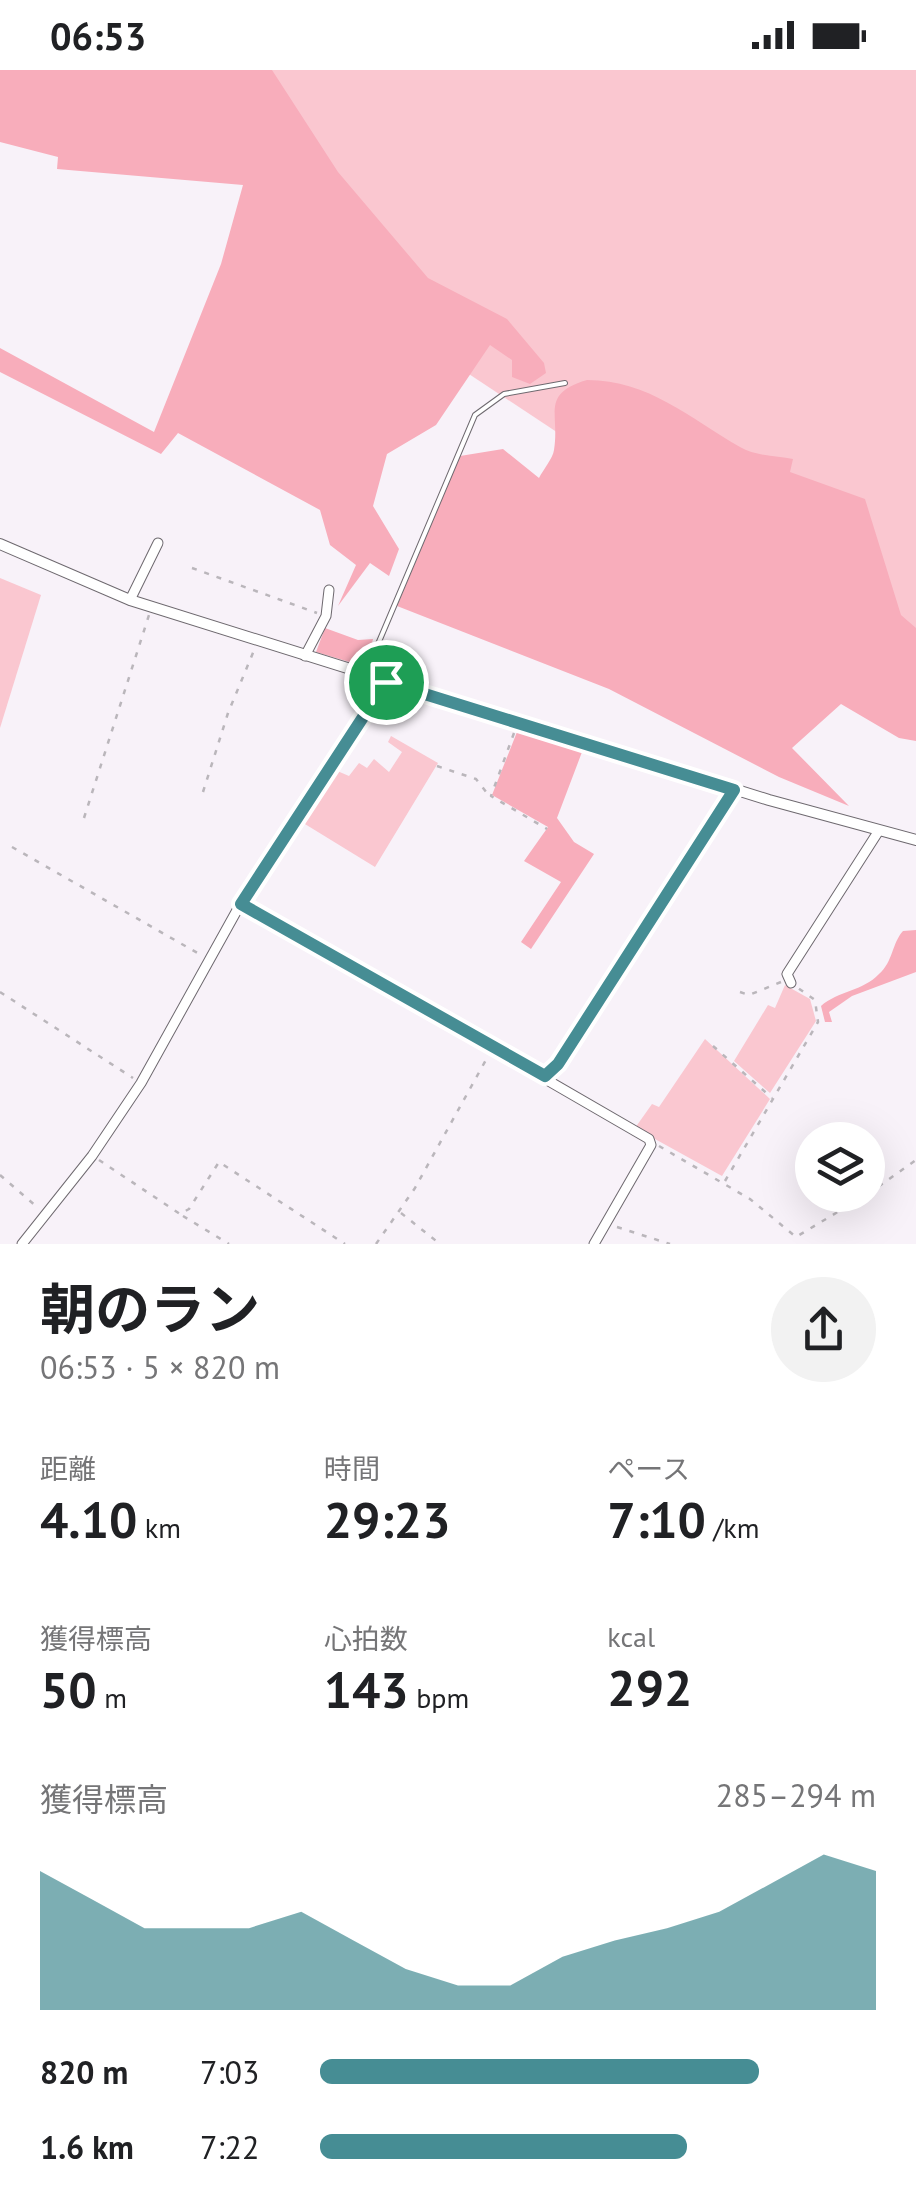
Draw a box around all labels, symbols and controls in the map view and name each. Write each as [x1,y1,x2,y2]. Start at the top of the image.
text: 06:53 [50,11,146,60]
pin [344,640,429,725]
icon: arrive [359,655,414,710]
map controls [795,1122,885,1212]
button: layers [795,1122,885,1212]
text: 朝のラン [40,1273,260,1344]
button: share [771,1277,876,1382]
text: 06:53 · 5 × 820 m [40,1346,280,1388]
text: 距離 [40,1450,96,1487]
text: 時間 [324,1450,380,1487]
text: ペース [607,1450,690,1487]
text: 4.10 [40,1487,137,1552]
text: 29:23 [324,1487,451,1552]
text: 7:10 [607,1487,706,1552]
text: km [137,1509,181,1546]
text: /km [706,1509,759,1546]
text: kcal [607,1618,655,1655]
text: 獲得標高 [40,1620,152,1657]
text: 心拍数 [324,1620,408,1657]
text: 292 [607,1655,692,1720]
text: 50 [40,1657,97,1722]
text: 143 [324,1657,409,1722]
text: m [97,1679,127,1716]
text: bpm [409,1679,469,1716]
text: 285–294 m [716,1774,876,1816]
text: 獲得標高 [40,1778,168,1820]
text: 820 m [40,2051,128,2093]
text: 7:03 [200,2051,259,2093]
text: 1.6 km [40,2126,134,2168]
text: 7:22 [200,2126,259,2168]

